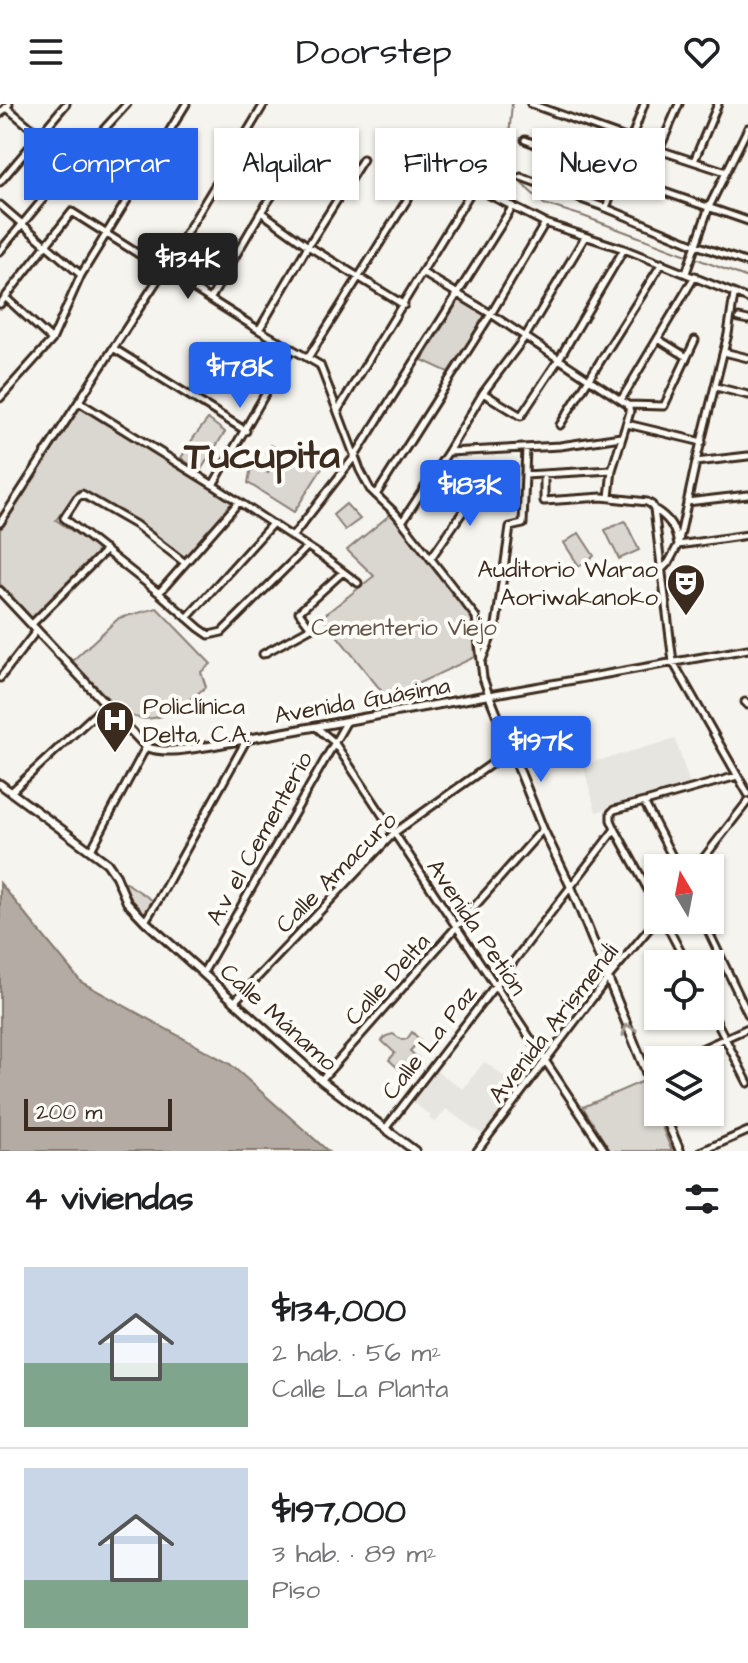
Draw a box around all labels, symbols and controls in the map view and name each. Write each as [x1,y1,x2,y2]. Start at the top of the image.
text: Doorstep [296,27,452,78]
icon: menu [24,30,68,74]
icon: heart [680,30,724,74]
chip: Comprar [24,128,198,200]
chip: Alquilar [214,128,359,200]
chip: Filtros [375,128,516,200]
chip: Nuevo [532,128,665,200]
pin: $134K [132,233,244,301]
text: $134K [156,241,220,277]
pin: $178K [184,342,296,410]
text: $178K [207,350,273,386]
district label: Tucupita [183,429,341,484]
pin: $183K [414,460,526,528]
text: $183K [438,468,502,504]
place label: Auditorio Warao Aoriwakanoko [478,553,659,615]
theatre icon: Auditorio Warao Aoriwakanoko [665,562,707,617]
park label: Cementerio Viejo [311,611,497,645]
street label: Avenida Guásima [271,669,453,733]
place label: Policlínica Delta, C.A. [143,690,250,752]
hospital icon: Policlínica Delta, C.A. [94,699,136,754]
pin: $197K [485,716,597,784]
text: $197K [509,724,573,760]
street label: A.v el Cementerio [198,745,322,932]
street label: Calle Amacuro [268,804,406,941]
street label: Avenida Petión [418,853,534,1002]
north arrow [644,854,724,934]
map controls [644,854,724,1126]
street label: Calle Delta [337,926,438,1033]
street label: Avenida Arismendi [481,936,627,1111]
button: locate [644,950,724,1030]
street label: Calle Mánamo [212,956,345,1080]
street label: Calle La Paz [374,978,485,1107]
one-way arrow [621,1023,637,1037]
button: layers [644,1046,724,1126]
scale bar [24,1095,172,1131]
text: 200 m [36,1097,102,1128]
text: 4 viviendas [24,1175,194,1223]
icon: filters [680,1177,724,1221]
text: $134,000 [272,1287,406,1335]
icon: home [88,1299,184,1395]
text: 2 hab. · 56 m² [272,1335,441,1371]
text: Calle La Planta [272,1371,449,1407]
text: $197,000 [272,1488,406,1536]
icon: home [88,1500,184,1596]
text: 3 hab. · 89 m² [272,1536,437,1572]
text: Piso [272,1572,320,1608]

